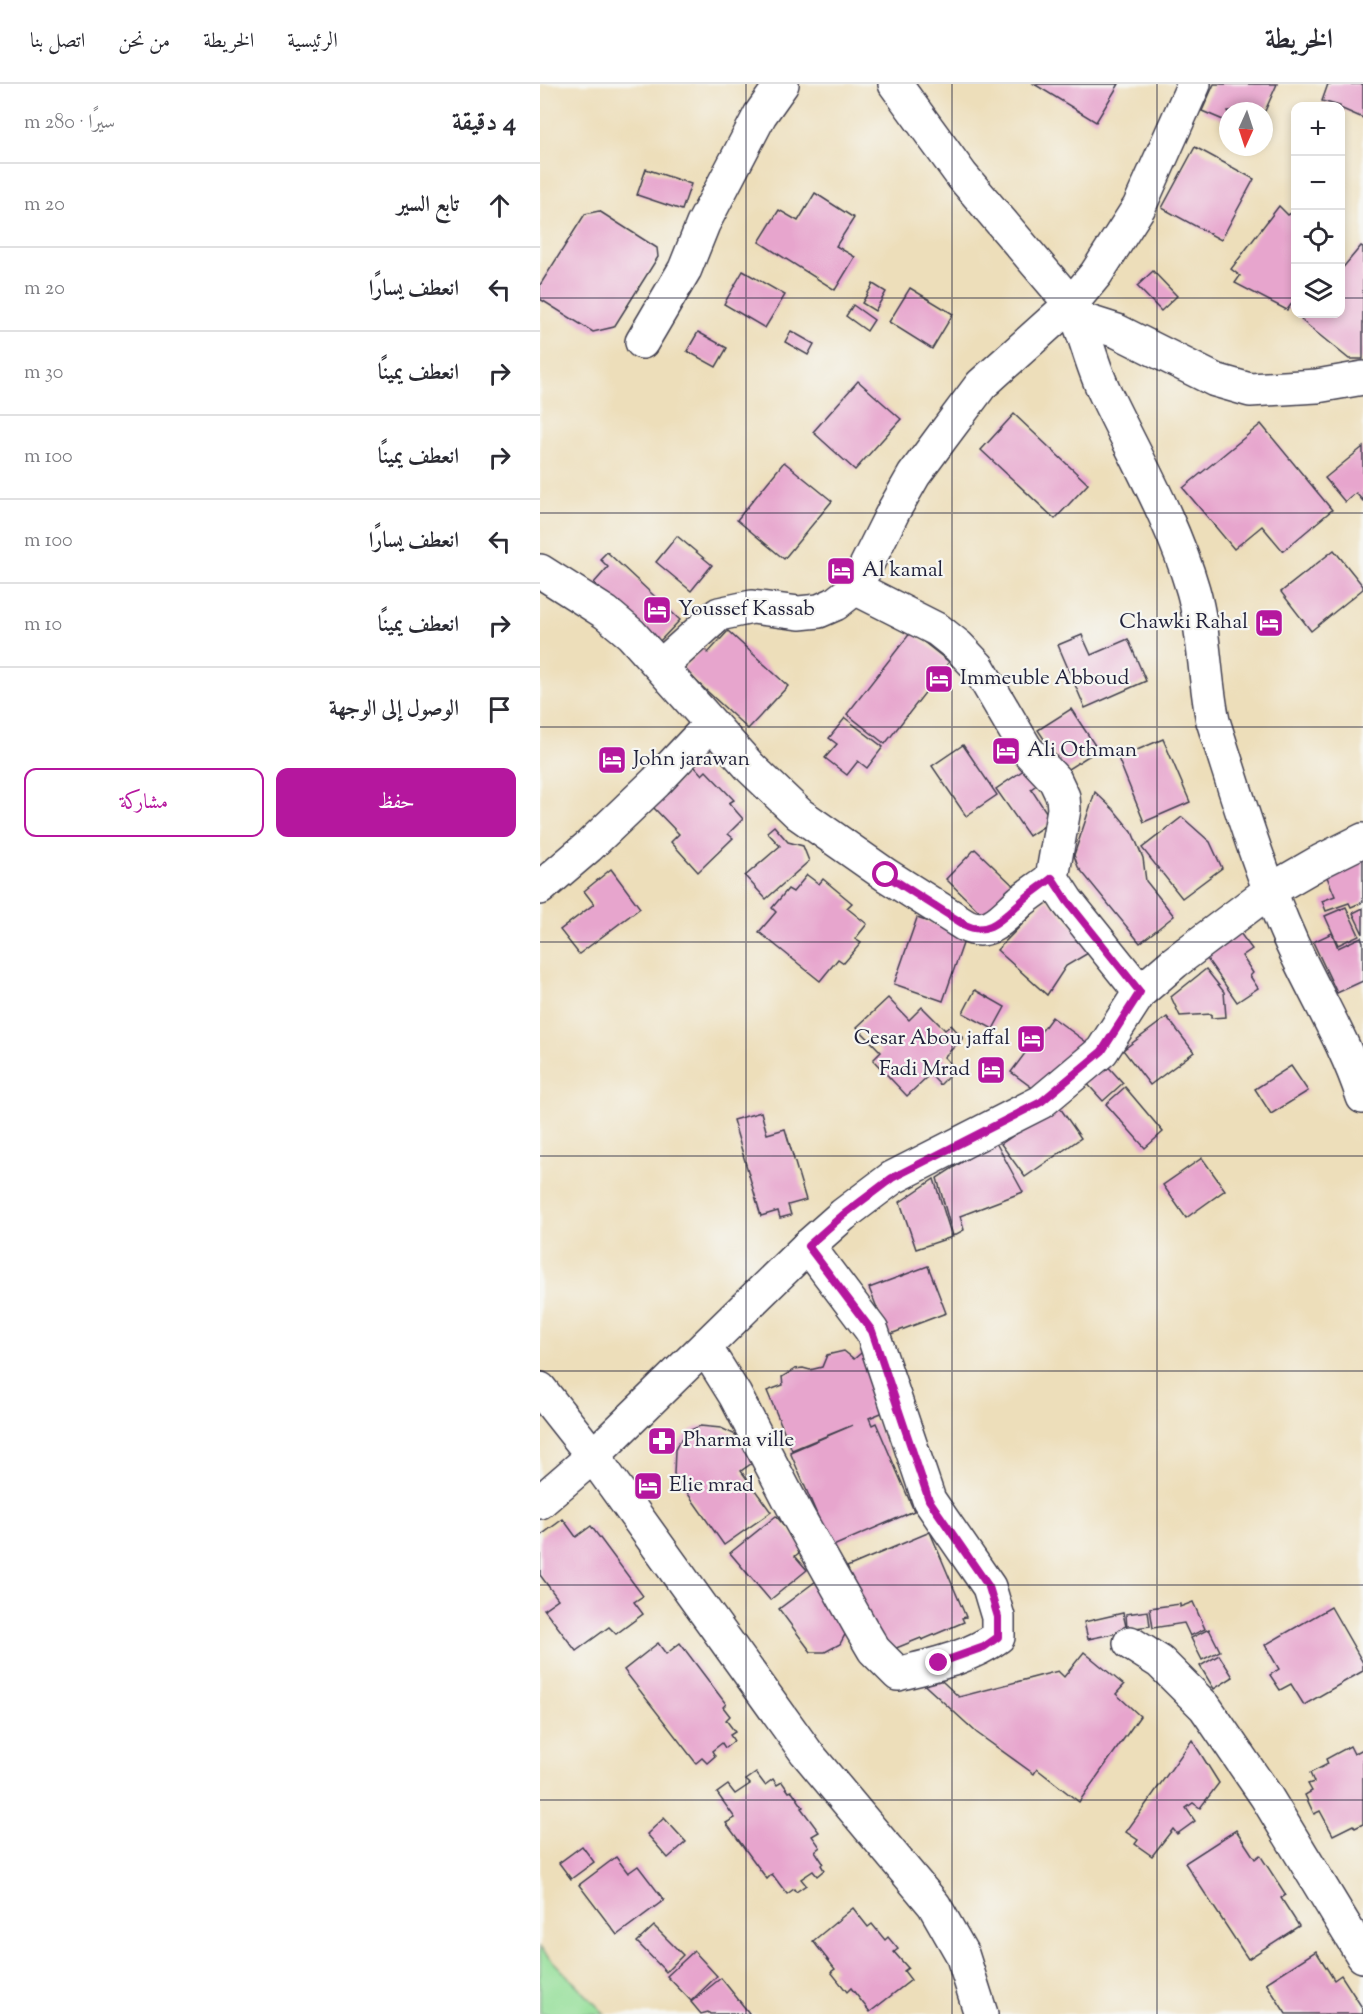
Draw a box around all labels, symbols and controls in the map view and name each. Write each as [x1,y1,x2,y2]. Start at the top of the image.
text: الخريطة [1265,21,1333,61]
text: اتصل بنا [30,27,85,57]
text: من نحن [118,27,170,57]
text: الخريطة [203,27,254,57]
text: الرئيسية [287,27,338,57]
north arrow [1219,102,1273,156]
map controls [1291,102,1345,318]
button: + [1291,102,1345,156]
text: 4 دقيقة [452,105,516,142]
text: سيرًا · 280 m [24,109,115,138]
button: − [1291,156,1345,210]
icon: ahead [483,189,516,222]
text: تابع السير [397,190,459,222]
text: 20 m [24,191,65,220]
button: locate [1291,210,1345,264]
button: layers [1291,264,1345,318]
icon: left [483,273,516,306]
text: انعطف يسارًا [369,274,459,306]
text: 20 m [24,275,65,304]
icon: right [483,357,516,390]
text: انعطف يمينًا [378,358,459,390]
text: 30 m [24,359,63,388]
icon: right [483,441,516,474]
text: انعطف يمينًا [378,442,459,474]
text: 100 m [24,443,73,472]
icon: left [483,525,516,558]
text: انعطف يسارًا [369,526,459,558]
text: 100 m [24,527,73,556]
hotel icon: Al kamal [825,555,857,587]
place label: Al kamal [862,556,944,586]
hotel icon: Youssef Kassab [641,594,673,626]
place label: Youssef Kassab [678,595,815,625]
hotel icon: Chawki Rahal [1253,607,1285,639]
place label: Chawki Rahal [1119,608,1248,638]
icon: right [483,609,516,642]
text: انعطف يمينًا [378,610,459,642]
text: 10 m [24,611,62,640]
hotel icon: Immeuble Abboud [923,663,955,695]
place label: Immeuble Abboud [960,664,1130,694]
icon: arrive [483,693,516,726]
text: الوصول إلى الوجهة [329,694,459,726]
hotel icon: Ali Othman [990,735,1022,767]
place label: Ali Othman [1027,736,1137,766]
hotel icon: John jarawan [596,744,628,776]
place label: John jarawan [632,745,750,775]
button: مشاركة [24,768,264,837]
button: حفظ [276,768,516,837]
route start [872,861,898,887]
hotel icon: Cesar Abou jaffal [1015,1023,1047,1055]
place label: Cesar Abou jaffal [854,1024,1010,1054]
hotel icon: Fadi Mrad [975,1054,1007,1086]
place label: Fadi Mrad [879,1055,970,1085]
pharmacy icon: Pharma ville [646,1425,678,1457]
place label: Pharma ville [683,1426,794,1456]
hotel icon: Elie mrad [632,1470,664,1502]
place label: Elie mrad [669,1471,754,1501]
route end [925,1649,951,1675]

